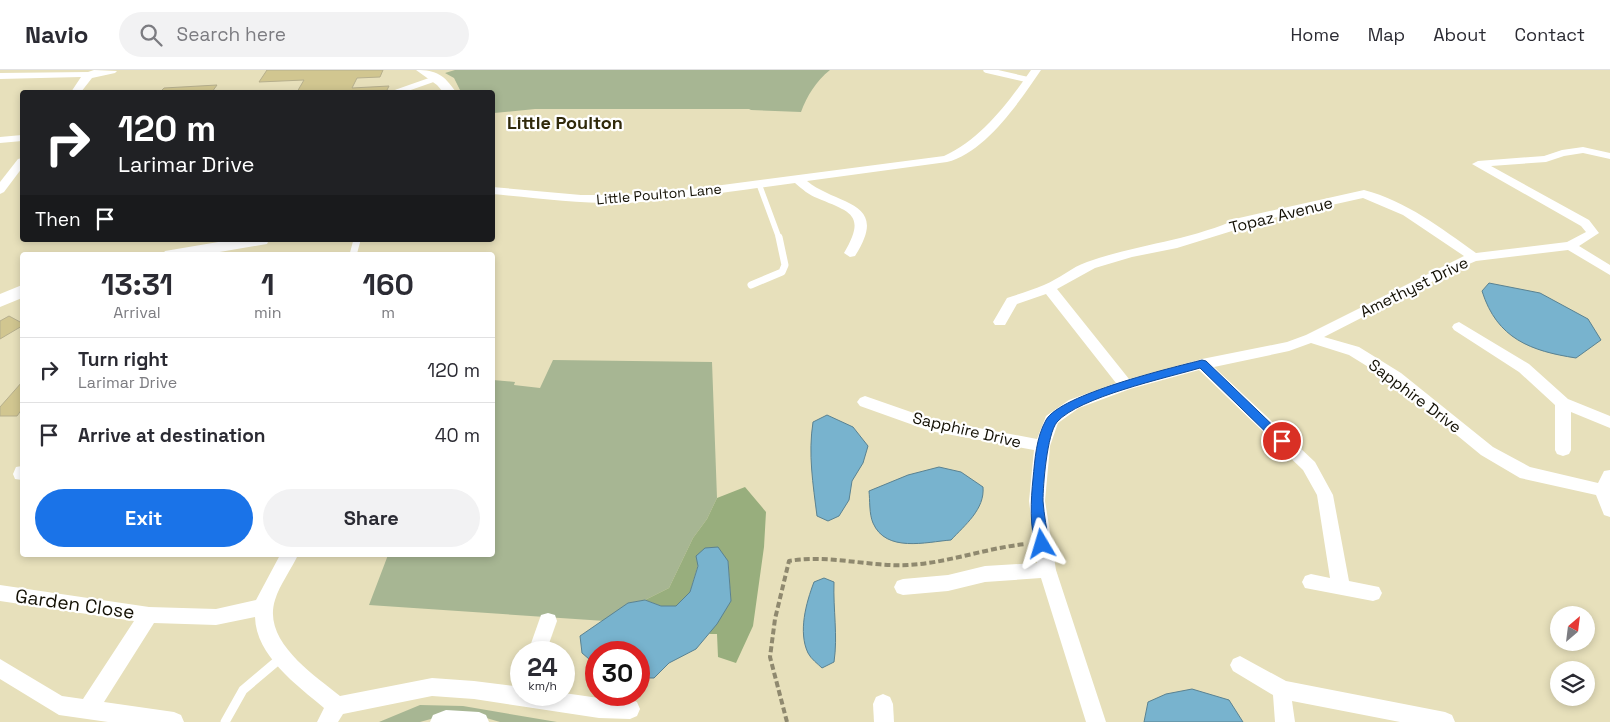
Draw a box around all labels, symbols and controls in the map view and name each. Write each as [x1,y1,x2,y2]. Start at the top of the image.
search box [119,12,469,57]
text: Navio [25,19,89,50]
icon: search [137,21,165,49]
text: Search here [177,22,286,47]
text: Home [1291,23,1340,46]
text: Map [1368,23,1405,46]
text: About [1433,23,1487,46]
text: Contact [1515,23,1585,46]
text: 120 m [118,107,216,151]
icon: right [35,110,100,175]
district label: Little Poulton [507,111,623,134]
text: Larimar Drive [118,150,255,178]
street label: Little Poulton Lane [596,180,722,208]
street label: Topaz Avenue [1227,192,1335,238]
icon: arrive [91,205,119,233]
text: Then [35,207,81,232]
street label: Amethyst Drive [1356,252,1472,322]
text: 13:31 [101,265,173,304]
text: 1 [261,265,275,304]
text: 160 [362,265,414,304]
text: Arrival [113,302,161,323]
text: min [254,302,281,323]
text: m [381,302,395,323]
text: Turn right [78,347,168,372]
street label: Sapphire Drive [1364,354,1466,438]
icon: right [35,356,63,384]
text: 120 m [427,358,480,383]
text: Larimar Drive [78,372,177,393]
street label: Sapphire Drive [911,407,1023,453]
pin [1261,420,1303,462]
icon: arrive [35,421,63,449]
text: Arrive at destination [78,423,266,448]
text: 40 m [435,423,480,448]
icon: arrive [1268,427,1296,455]
button: Exit [35,489,253,547]
button: Share [263,489,480,547]
position arrow [1015,517,1067,569]
street label: Garden Close [14,583,136,625]
north arrow [1550,606,1595,651]
map controls [1550,606,1595,706]
speed limit sign: 30 [585,641,650,706]
text: 24 [527,651,558,683]
button: layers [1550,661,1595,706]
text: km/h [528,678,557,694]

